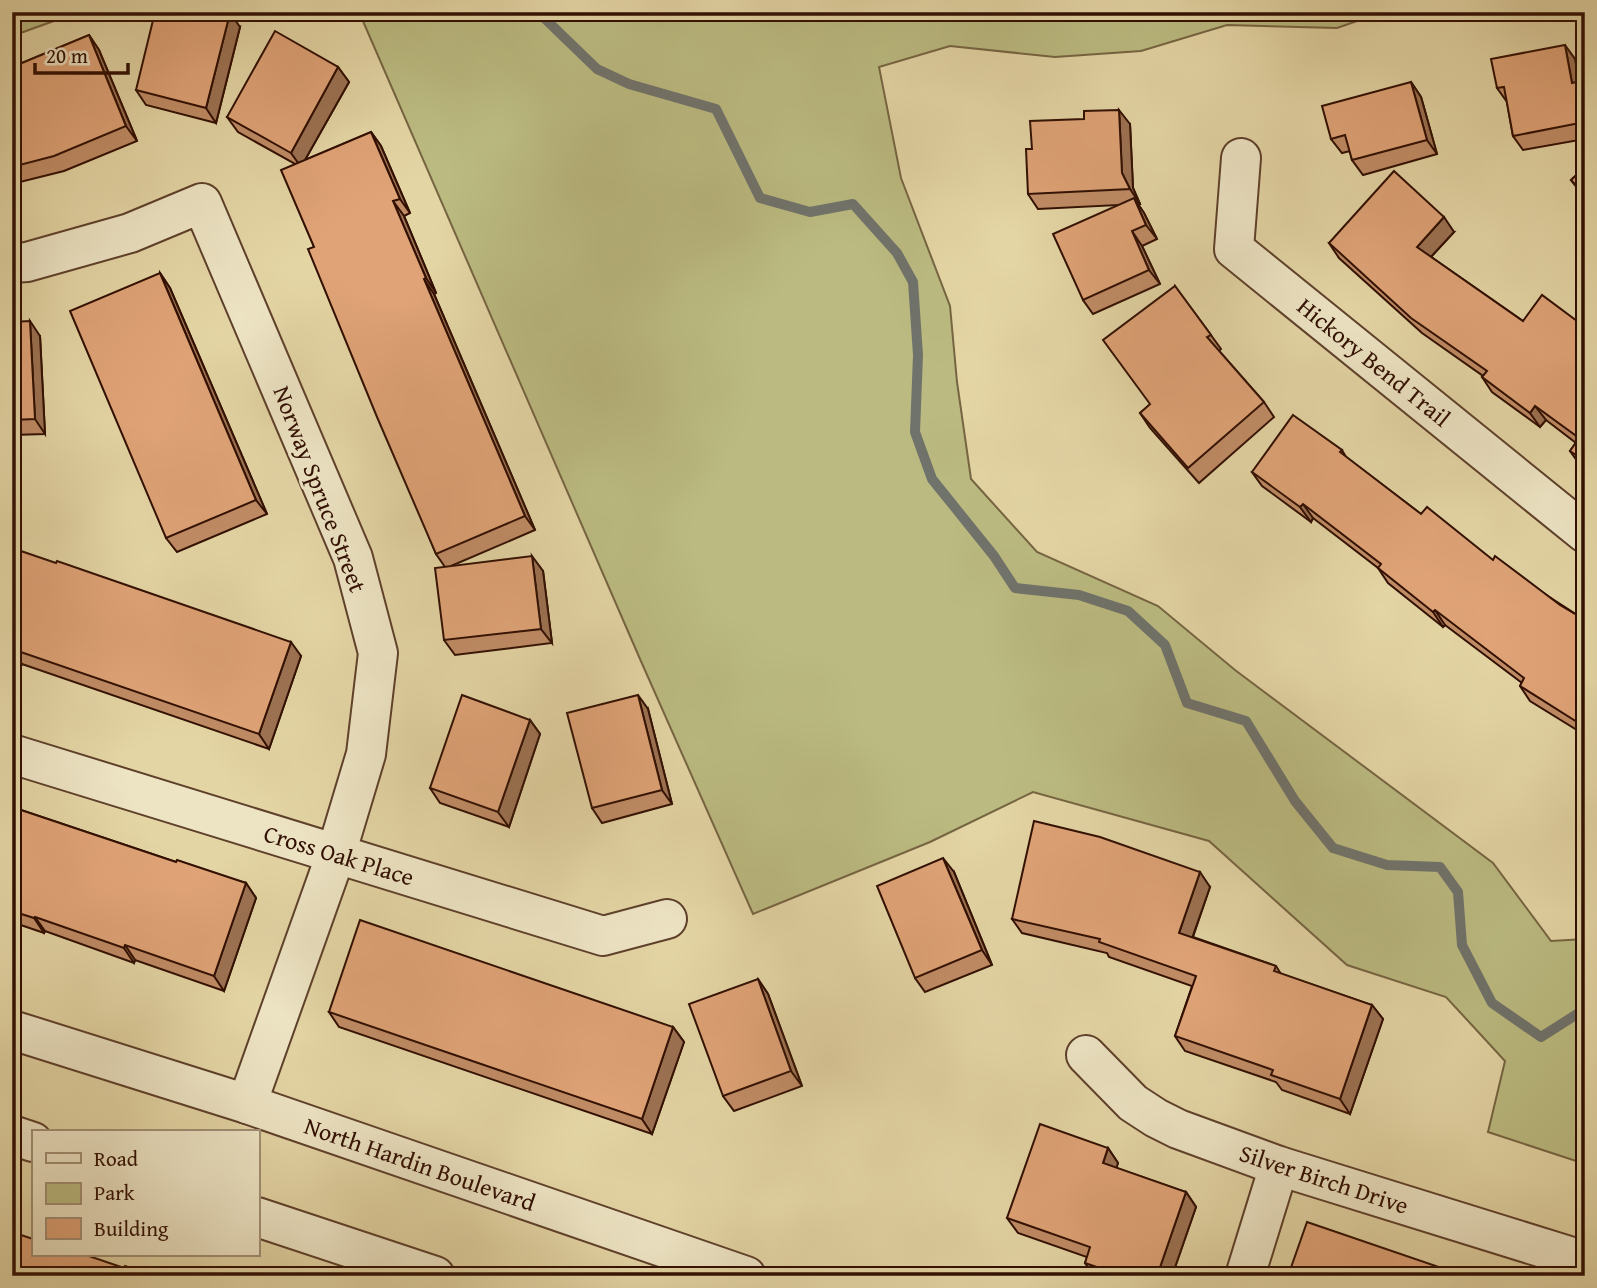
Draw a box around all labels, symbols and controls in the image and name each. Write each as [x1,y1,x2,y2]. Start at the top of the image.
scale bar [35,32,128,76]
text: 20 m [46,40,88,71]
street label: Hickory Bend Trail [1290,289,1458,435]
street label: Norway Spruce Street [265,381,376,598]
street label: Cross Oak Place [260,816,418,894]
street label: North Hardin Boulevard [300,1108,540,1220]
legend [32,1130,259,1256]
street label: Silver Birch Drive [1235,1135,1413,1223]
text: Road [94,1143,139,1174]
text: Park [94,1177,135,1208]
text: Building [94,1213,169,1244]

